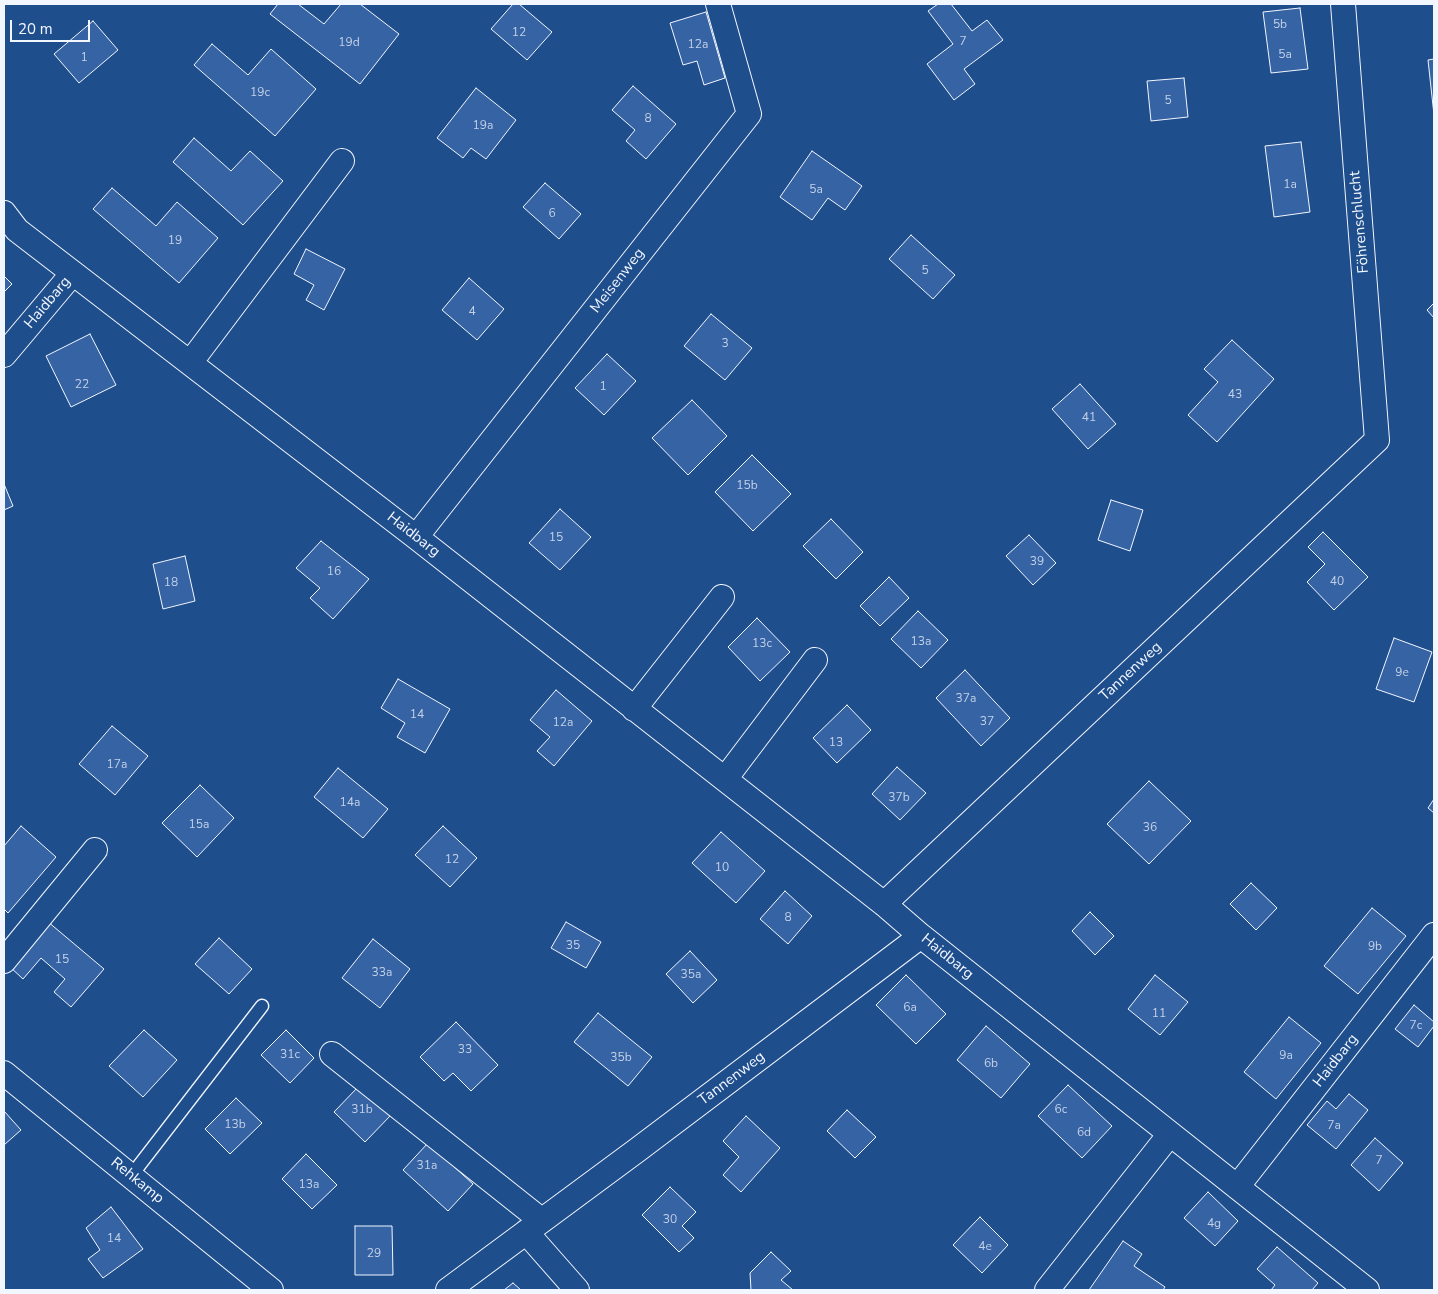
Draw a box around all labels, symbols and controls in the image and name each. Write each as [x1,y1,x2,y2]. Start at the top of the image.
scale bar [12,10,92,42]
house number: 5b [1273,18,1287,32]
text: 20 m [18,19,53,39]
house number: 12 [512,26,526,40]
house number: 7 [959,35,967,49]
house number: 19d [338,36,360,50]
house number: 12a [688,38,708,52]
house number: 5a [1278,48,1292,62]
house number: 1 [80,51,88,65]
house number: 19c [250,86,270,100]
house number: 5 [1164,94,1172,108]
house number: 8 [644,112,652,126]
house number: 19a [473,119,493,133]
street label: Föhrenschlucht [1347,170,1373,274]
house number: 1a [1283,178,1297,192]
house number: 5a [809,183,823,197]
house number: 6 [548,207,556,221]
house number: 19 [168,234,182,248]
street label: Meisenweg [587,245,649,317]
house number: 5 [921,264,929,278]
street label: Haidbarg [21,273,75,333]
house number: 4 [468,305,476,319]
house number: 3 [721,337,729,351]
house number: 22 [75,378,89,392]
house number: 1 [599,380,607,394]
house number: 43 [1228,388,1242,402]
house number: 41 [1082,411,1096,425]
house number: 15b [736,479,758,493]
street label: Haidbarg [383,509,443,561]
house number: 15 [549,531,563,545]
house number: 39 [1030,555,1044,569]
house number: 16 [327,565,341,579]
house number: 40 [1330,575,1344,589]
house number: 18 [164,576,178,590]
house number: 13a [911,635,931,649]
house number: 13c [752,637,772,651]
street label: Tannenweg [1096,639,1166,705]
house number: 9e [1395,666,1409,680]
house number: 37a [956,692,976,706]
house number: 14 [410,708,424,722]
house number: 37 [980,715,994,729]
house number: 12a [553,716,573,730]
house number: 13 [829,736,843,750]
house number: 17a [107,758,127,772]
house number: 37b [888,791,910,805]
house number: 14a [340,796,360,810]
house number: 15a [189,818,209,832]
house number: 36 [1143,821,1157,835]
house number: 12 [445,853,459,867]
house number: 10 [715,861,729,875]
house number: 8 [784,911,792,925]
street label: Haidbarg [917,930,977,984]
house number: 35 [566,939,580,953]
house number: 9b [1368,940,1382,954]
house number: 15 [55,953,69,967]
house number: 33a [372,966,392,980]
house number: 35a [681,968,701,982]
house number: 6a [903,1001,917,1015]
house number: 11 [1152,1007,1166,1021]
house number: 7c [1410,1019,1422,1033]
street label: Haidbarg [1310,1031,1362,1091]
house number: 33 [458,1043,472,1057]
house number: 31c [280,1048,300,1062]
street label: Tannenweg [695,1048,769,1110]
house number: 9a [1279,1049,1293,1063]
house number: 35b [610,1051,632,1065]
house number: 6b [984,1057,998,1071]
house number: 31b [351,1103,373,1117]
house number: 6c [1055,1103,1067,1117]
house number: 13b [224,1118,246,1132]
house number: 7a [1327,1119,1341,1133]
house number: 6d [1077,1126,1091,1140]
street label: Rehkamp [107,1154,167,1208]
house number: 7 [1375,1154,1383,1168]
house number: 31a [417,1159,437,1173]
house number: 13a [299,1178,319,1192]
house number: 30 [663,1213,677,1227]
house number: 4g [1207,1217,1221,1231]
house number: 14 [107,1232,121,1246]
house number: 4e [978,1240,992,1254]
house number: 29 [367,1247,381,1261]

